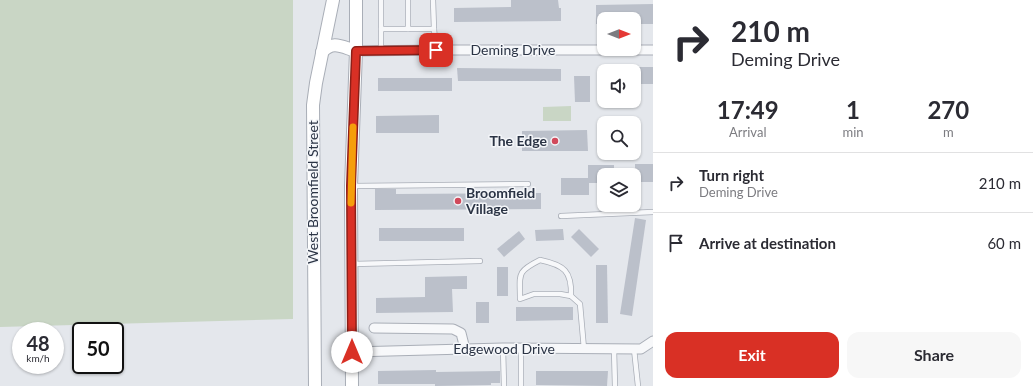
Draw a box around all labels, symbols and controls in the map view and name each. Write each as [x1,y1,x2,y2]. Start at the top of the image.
north arrow [597,12,641,56]
map controls [597,12,641,212]
text: 210 m [731,14,810,48]
icon: right [665,16,717,68]
pin [419,33,453,67]
icon: arrive [425,39,447,61]
street label: Deming Drive [471,41,555,58]
text: Deming Drive [731,48,840,70]
button: sound [597,64,641,108]
text: 17:49 [717,95,779,124]
text: 1 [846,95,860,124]
text: 270 [927,95,969,124]
button: search [597,116,641,160]
street label: West Broomfield Street [304,120,321,264]
text: Arrival [729,124,766,140]
text: min [843,124,864,140]
text: m [943,124,954,140]
place label: The Edge [489,132,548,149]
marker: The Edge [550,136,560,146]
text: Turn right [699,166,764,184]
button: layers [597,168,641,212]
icon: right [665,172,687,194]
text: 210 m [979,174,1021,192]
place label: Broomfield Village [465,184,535,217]
text: Deming Drive [699,184,778,200]
marker: Broomfield Village [453,196,463,206]
icon: arrive [665,232,687,254]
text: Arrive at destination [699,234,836,252]
text: 60 m [987,234,1021,252]
speed limit sign: 50 [72,322,124,374]
text: 48 [26,331,50,355]
position arrow [331,331,373,373]
button: Exit [665,332,839,378]
button: Share [847,332,1021,378]
street label: Edgewood Drive [453,340,555,357]
text: km/h [26,352,50,364]

